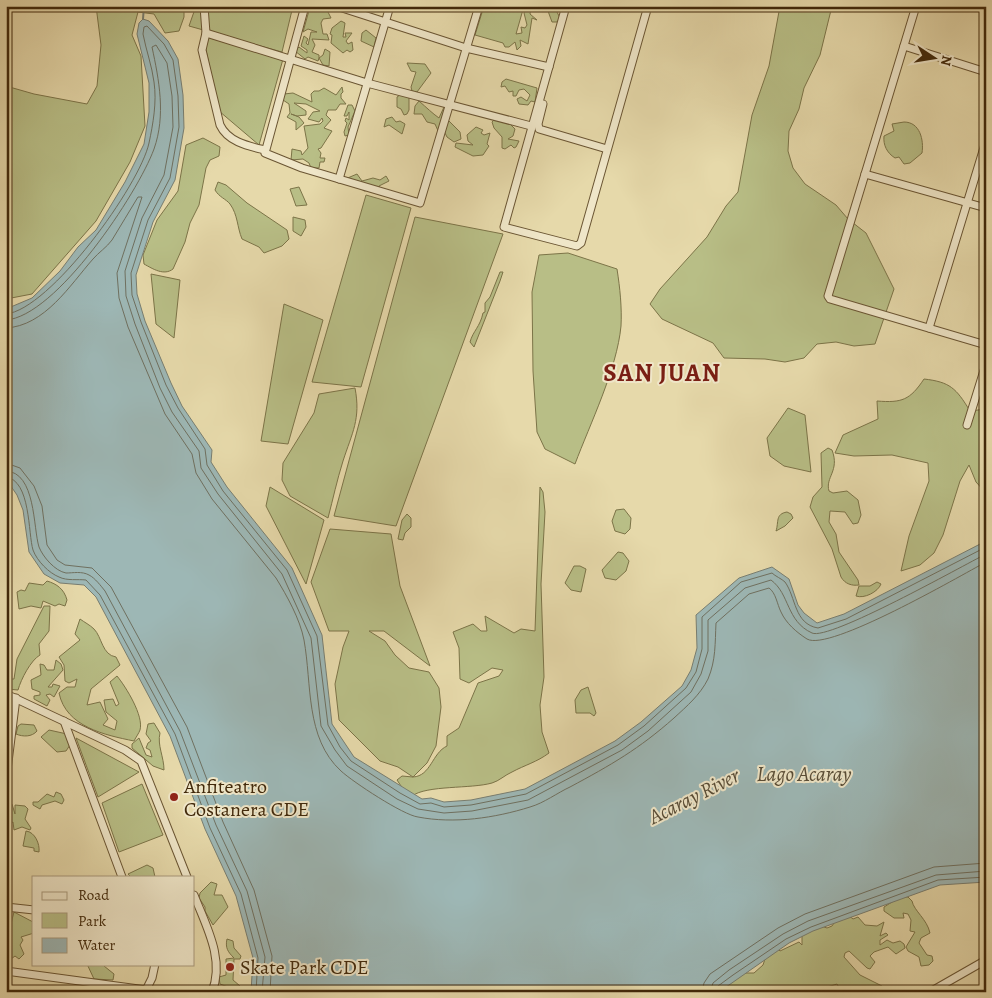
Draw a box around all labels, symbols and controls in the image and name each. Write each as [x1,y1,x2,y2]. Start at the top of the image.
north arrow [910,32,960,82]
text: N [936,54,957,68]
district label: SAN JUAN [603,356,721,390]
water label: Lago Acaray [756,760,852,788]
water label: Acaray River [643,761,745,831]
place label: Anfiteatro Costanera CDE [183,773,309,823]
marker: Anfiteatro Costanera CDE [168,791,180,803]
legend [32,876,195,966]
text: Road [78,885,110,905]
text: Park [78,911,107,931]
text: Water [77,935,115,955]
place label: Skate Park CDE [240,954,369,981]
marker: Skate Park CDE [224,961,236,973]

